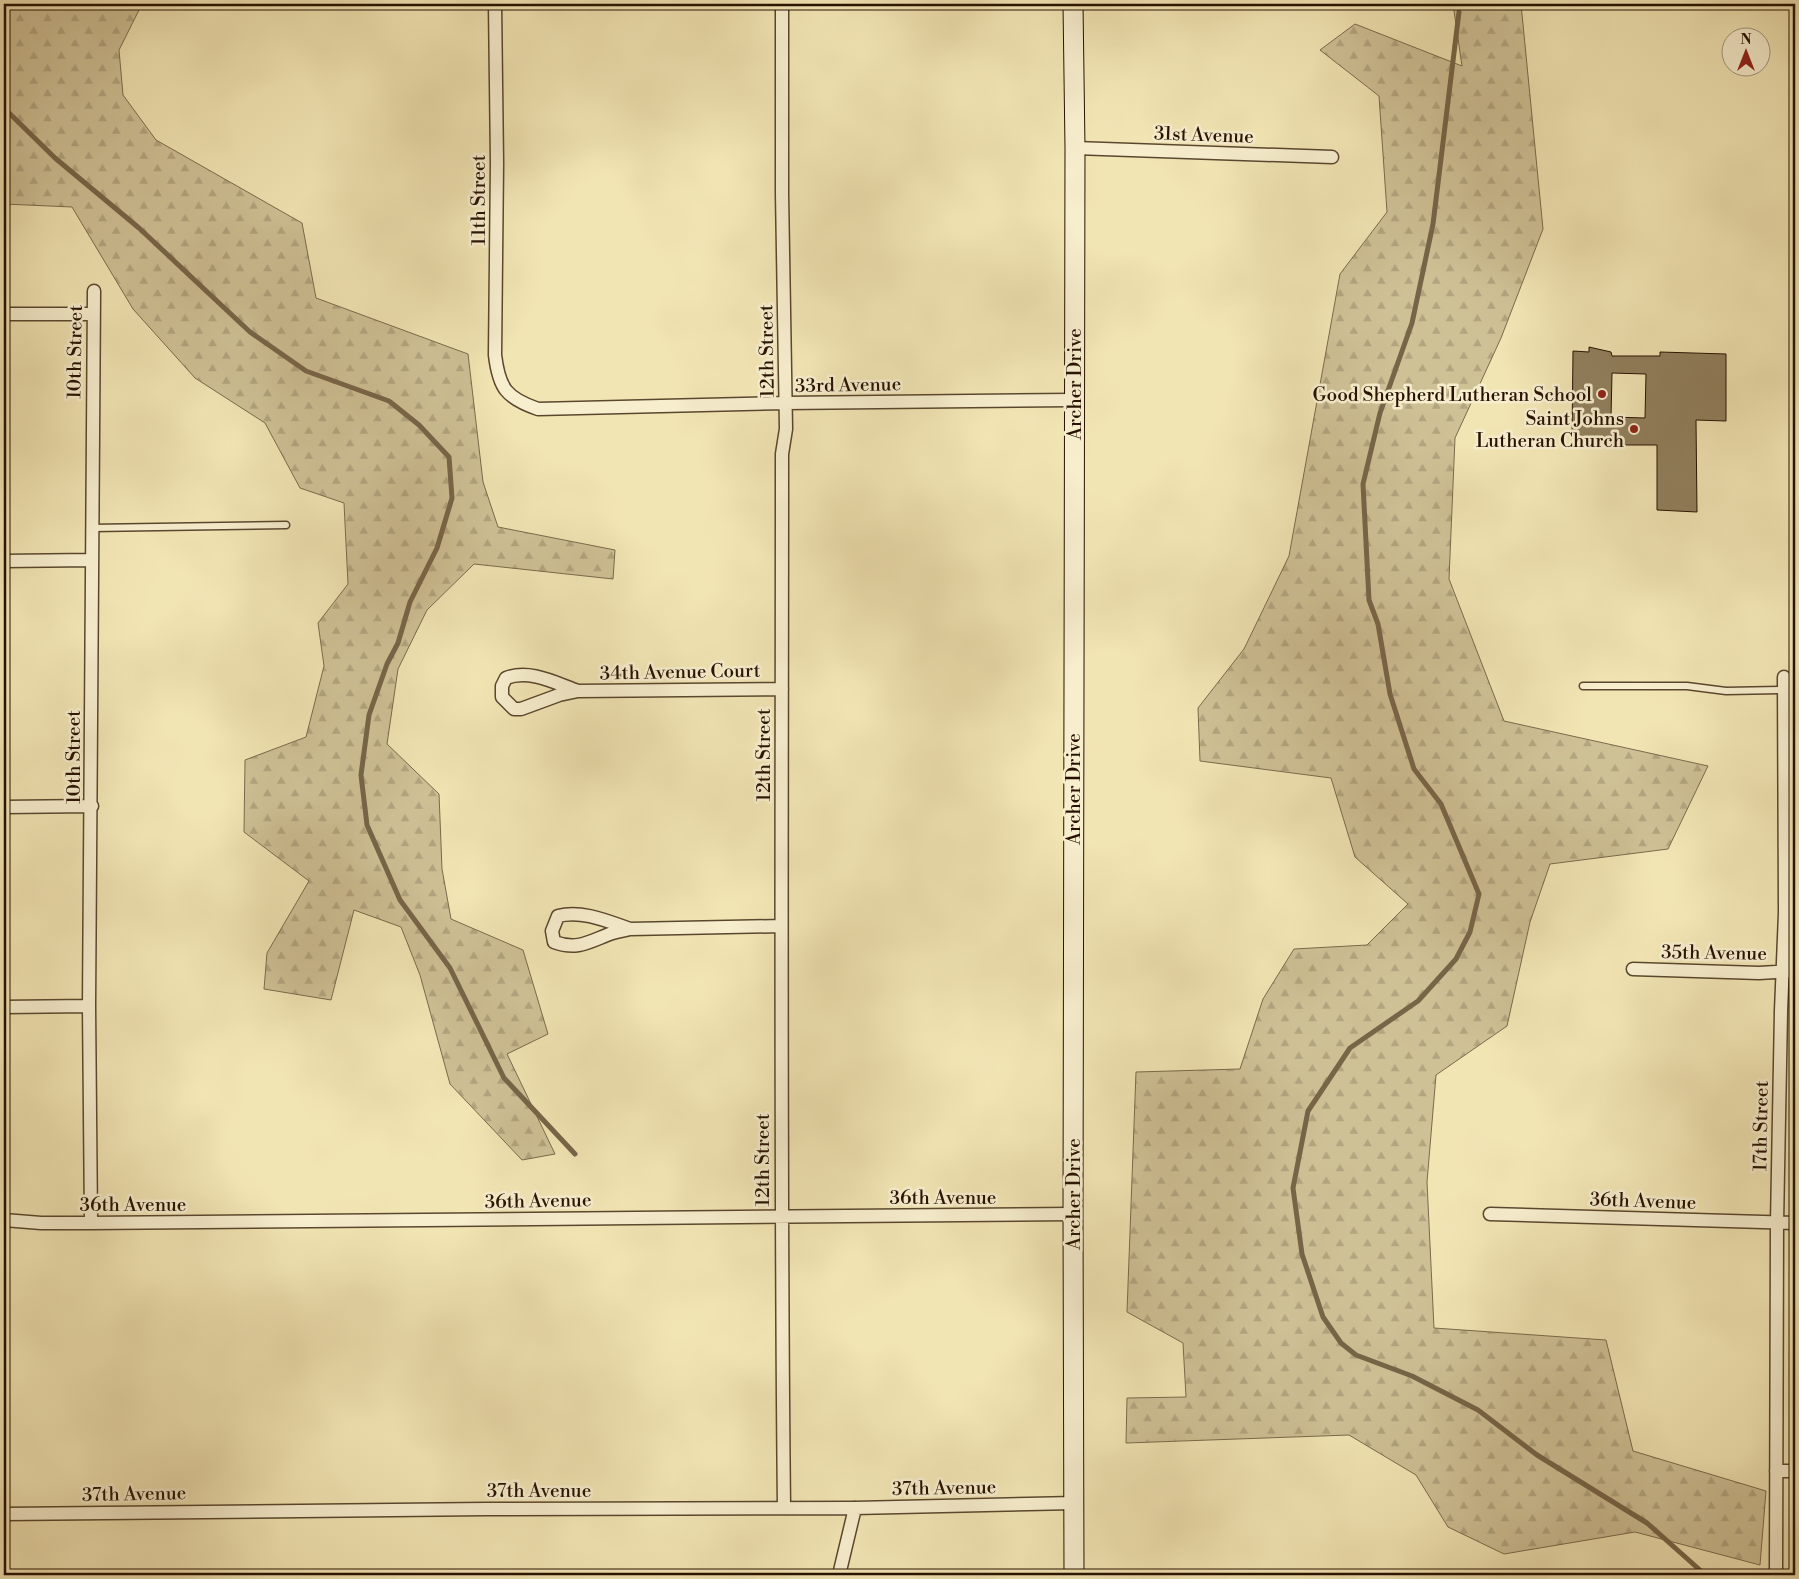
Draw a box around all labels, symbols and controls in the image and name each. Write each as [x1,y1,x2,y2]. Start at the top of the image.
north arrow [1722,28,1772,78]
text: N [1740,31,1752,49]
street label: 31st Avenue [1154,121,1254,149]
street label: 11th Street [467,154,491,245]
street label: 12th Street [754,304,780,398]
street label: 10th Street [62,305,88,399]
street label: Archer Drive [1063,328,1087,441]
street label: 33rd Avenue [795,372,901,398]
place label: Good Shepherd Lutheran School [1313,383,1592,407]
marker: Good Shepherd Lutheran School [1596,388,1608,400]
place label: Saint Johns Lutheran Church [1476,407,1624,453]
marker: Saint Johns Lutheran Church [1628,423,1640,435]
street label: 34th Avenue Court [599,659,761,685]
street label: 12th Street [752,708,776,802]
street label: 10th Street [62,710,86,804]
street label: Archer Drive [1062,733,1086,846]
street label: 35th Avenue [1661,940,1767,966]
street label: 17th Street [1748,1080,1774,1172]
street label: 12th Street [751,1113,775,1207]
street label: Archer Drive [1062,1138,1086,1251]
street label: 36th Avenue [890,1186,996,1210]
street label: 36th Avenue [1589,1187,1697,1215]
street label: 36th Avenue [484,1188,592,1214]
street label: 36th Avenue [80,1193,186,1217]
street label: 37th Avenue [892,1475,996,1501]
street label: 37th Avenue [487,1479,591,1503]
street label: 37th Avenue [82,1481,186,1507]

